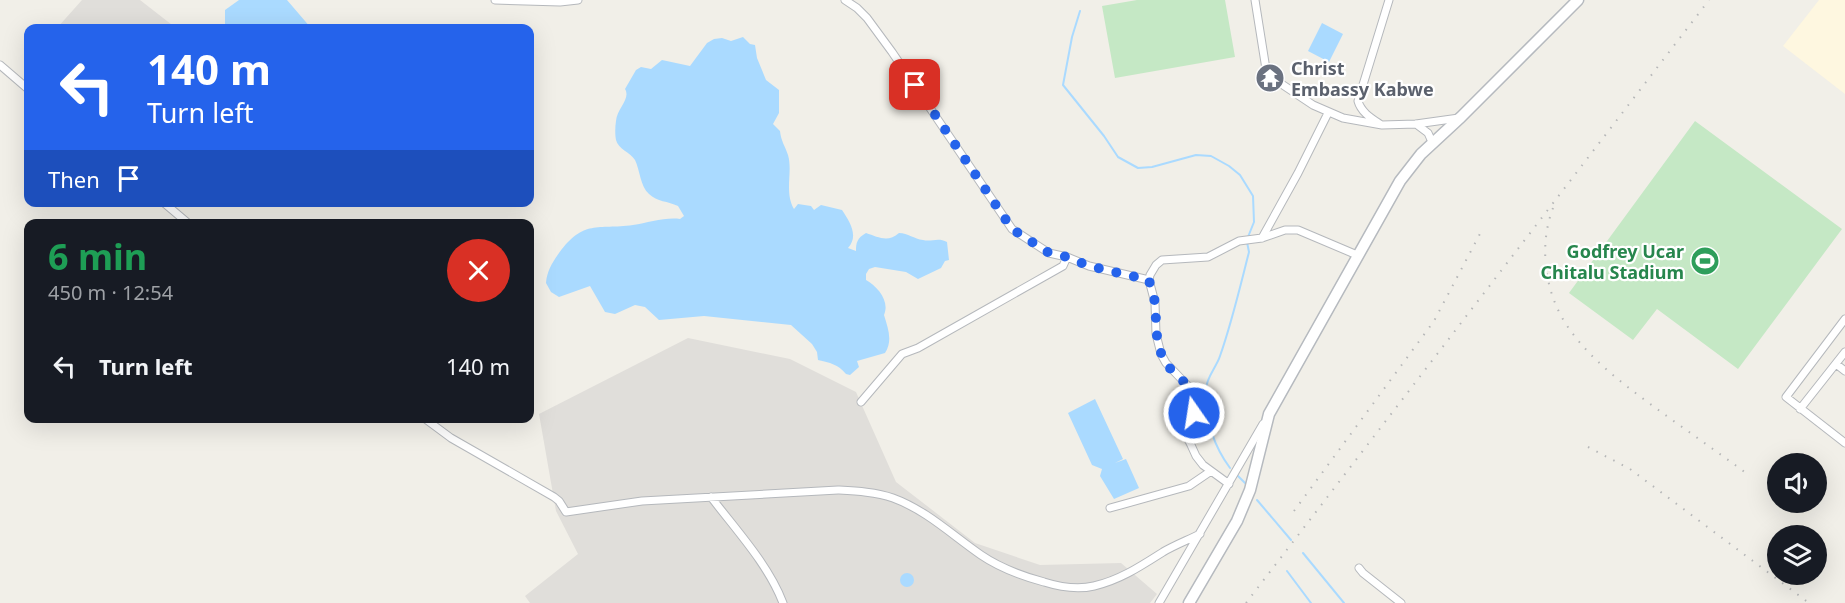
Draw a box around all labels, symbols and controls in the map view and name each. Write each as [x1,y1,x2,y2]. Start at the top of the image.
text: 140 m [147,40,271,97]
icon: left [48,48,126,126]
place label: Christ Embassy Kabwe [1291,56,1434,101]
pin [889,59,940,110]
temple icon: Christ Embassy Kabwe [1254,62,1286,94]
icon: arrive [898,68,931,101]
text: Turn left [147,94,253,131]
icon: arrive [112,162,145,195]
text: Then [48,164,100,194]
text: 6 min [48,232,147,281]
button: close [447,239,510,302]
place label: Godfrey Ucar Chitalu Stadium [1541,239,1684,284]
sports icon: Godfrey Ucar Chitalu Stadium [1689,245,1721,277]
text: 450 m · 12:54 [48,279,173,306]
icon: left [48,350,81,383]
text: Turn left [99,351,193,381]
text: 140 m [446,351,510,381]
position arrow [1162,381,1226,445]
map controls [1767,453,1827,585]
button: sound [1767,453,1827,513]
button: layers [1767,525,1827,585]

